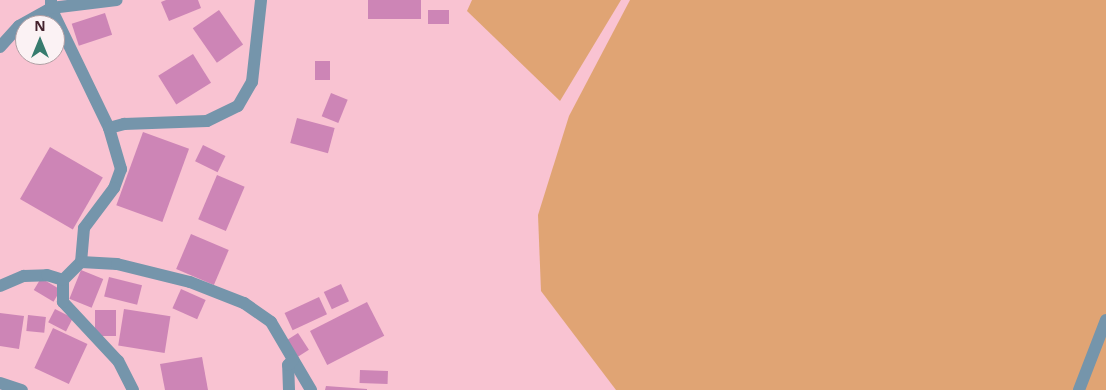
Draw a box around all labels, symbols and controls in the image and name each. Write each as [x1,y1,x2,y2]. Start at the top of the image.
north arrow [15,15,65,65]
text: N [34,16,46,35]

